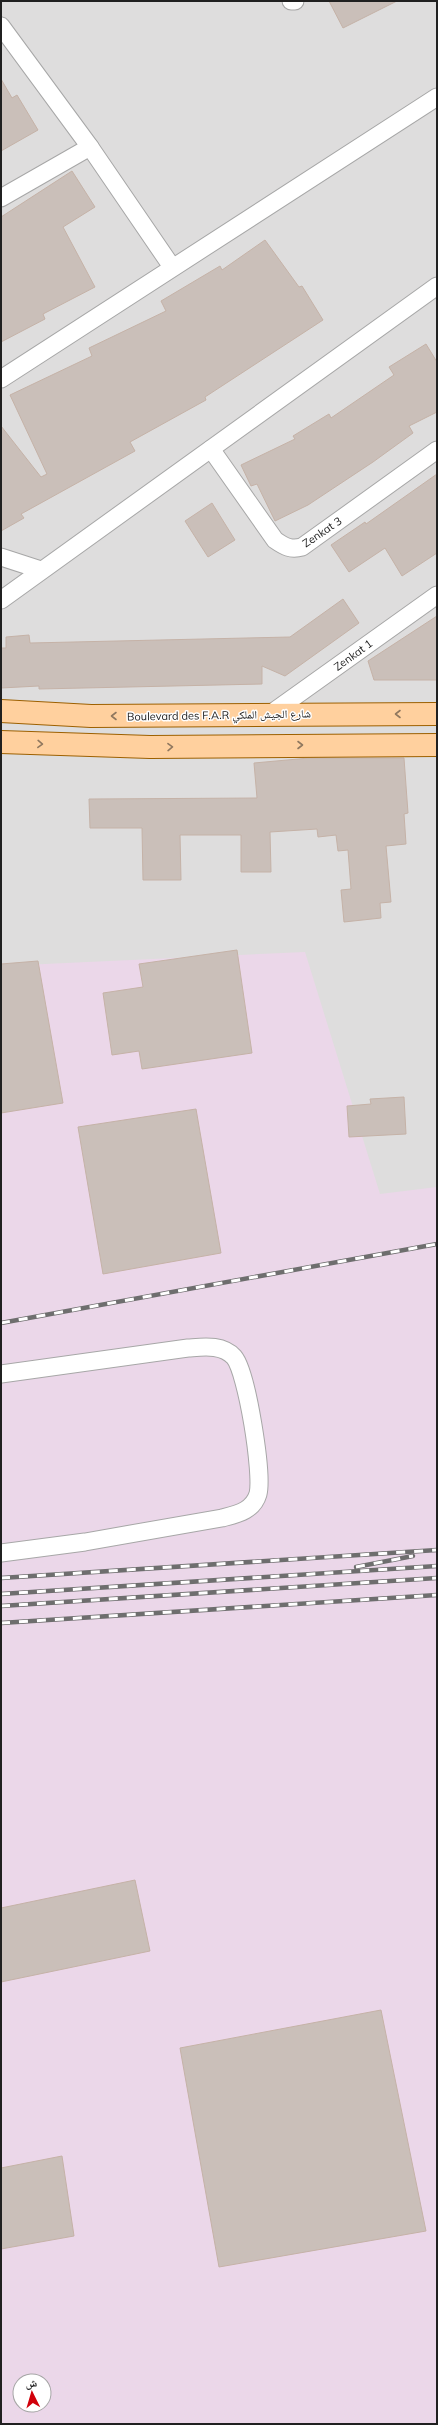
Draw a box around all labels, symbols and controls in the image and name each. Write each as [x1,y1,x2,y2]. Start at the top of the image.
street label: Zenkat 3 [300,514,344,550]
street label: Zenkat 1 [331,636,375,674]
street label: Boulevard des F.A.R شارع الجيش الملكي [127,706,311,725]
one-way arrow [395,710,401,718]
one-way arrow [111,712,117,720]
one-way arrow [37,739,43,748]
one-way arrow [297,741,303,749]
one-way arrow [167,743,173,751]
north arrow [12,2373,52,2413]
text: ش [25,2376,38,2392]

